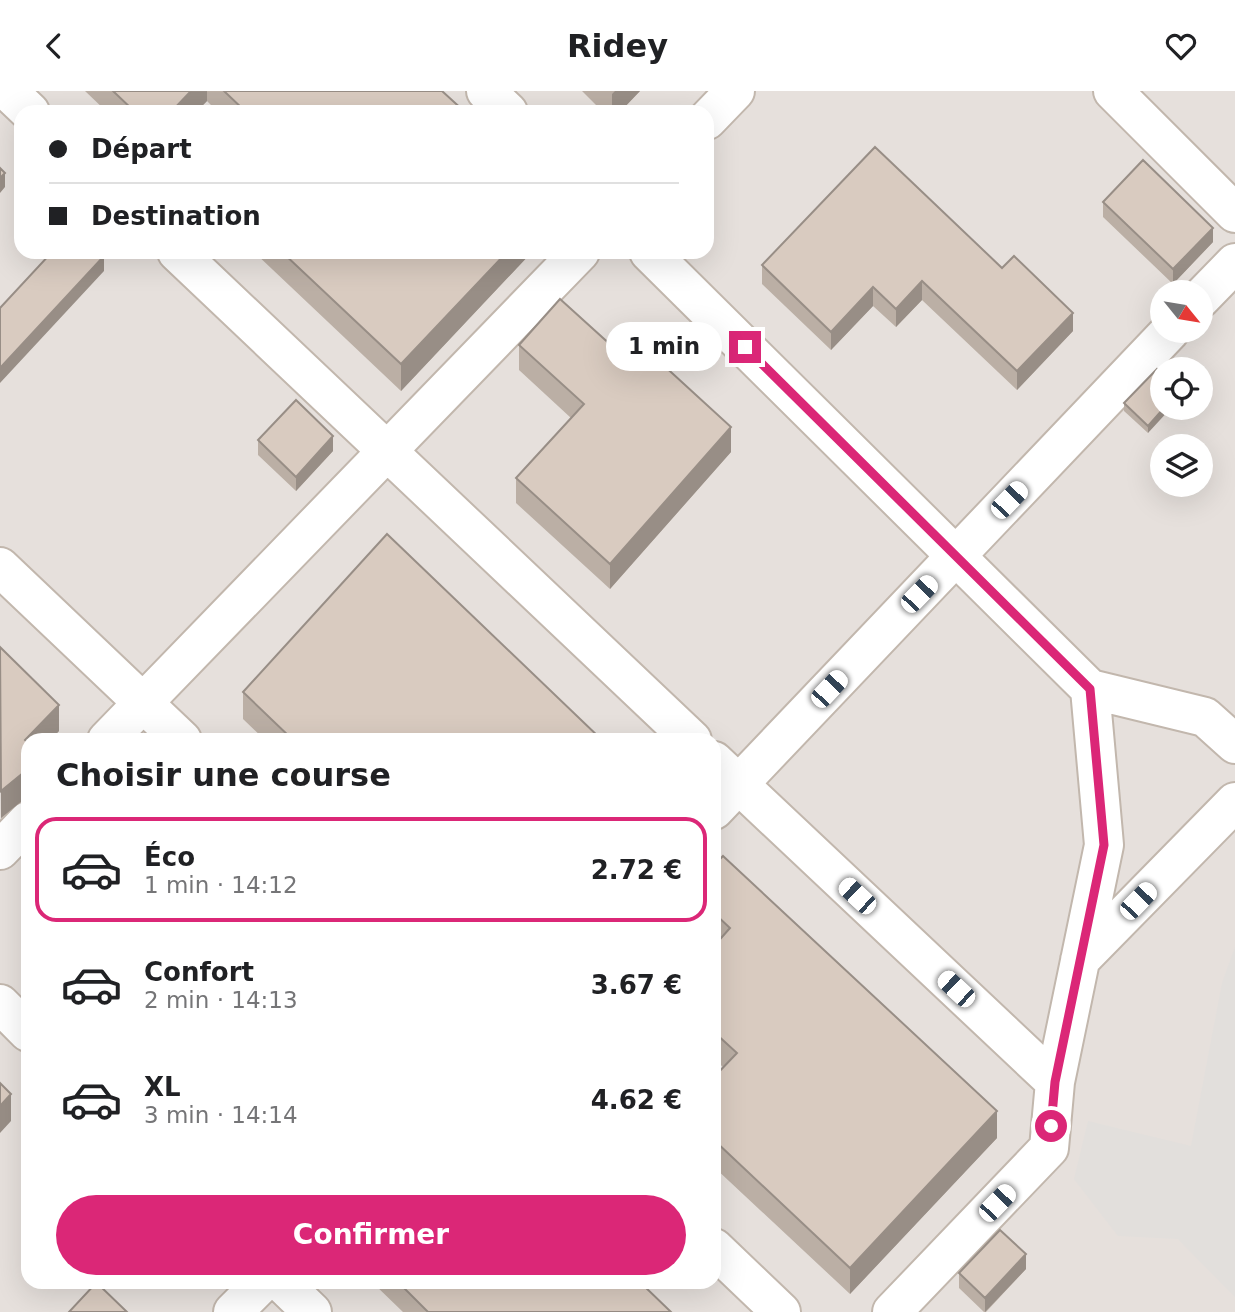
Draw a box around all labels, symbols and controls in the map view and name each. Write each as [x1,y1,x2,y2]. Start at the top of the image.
icon: back [35,27,73,65]
text: Ridey [567,27,668,65]
icon: heart [1162,27,1200,65]
text: Départ [91,134,192,164]
text: Destination [91,201,261,231]
north arrow [1150,280,1213,343]
map controls [1150,280,1213,497]
callout: 1 min [605,323,720,371]
route end [729,331,761,363]
text: 1 min [628,333,700,359]
button: locate [1150,357,1213,420]
button: layers [1150,434,1213,497]
car [987,478,1032,522]
car [897,572,942,616]
car [807,666,852,712]
text: Choisir une course [56,756,391,794]
icon: car [60,838,123,901]
text: Éco [144,842,195,872]
text: 2.72 € [591,855,682,885]
text: 1 min · 14:12 [144,872,298,898]
car [835,874,880,918]
car [1116,879,1161,923]
icon: car [60,953,123,1016]
text: Confort [144,957,254,987]
car [934,967,979,1011]
text: 3.67 € [591,970,682,1000]
text: 2 min · 14:13 [144,987,298,1013]
icon: car [60,1068,123,1131]
text: XL [144,1072,181,1102]
text: 4.62 € [591,1085,682,1115]
text: 3 min · 14:14 [144,1102,298,1128]
route start [1035,1110,1067,1142]
car [975,1181,1020,1225]
button: Confirmer [56,1195,686,1275]

